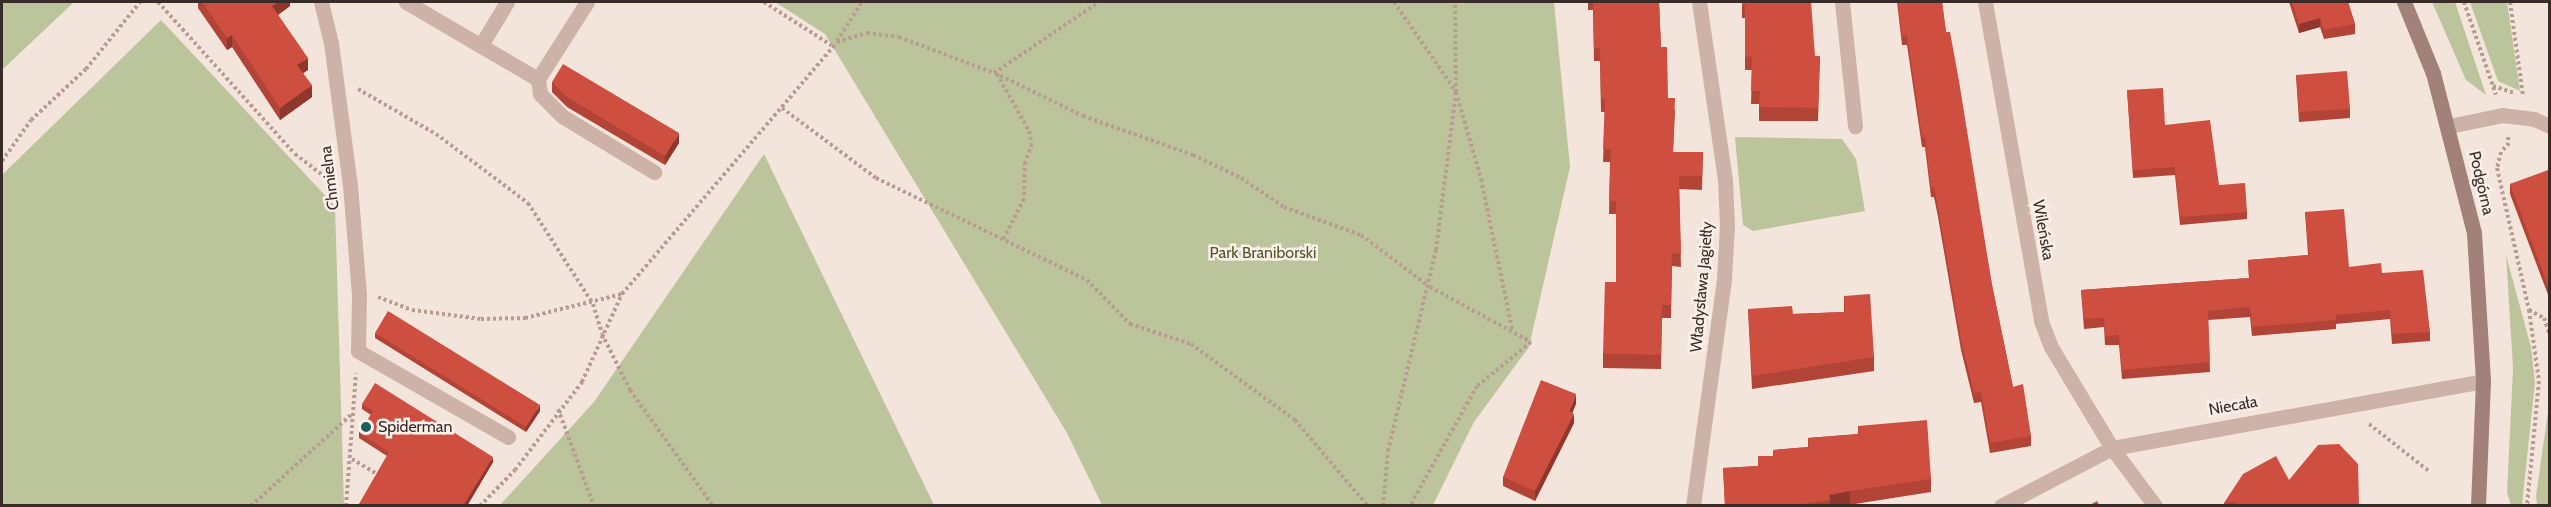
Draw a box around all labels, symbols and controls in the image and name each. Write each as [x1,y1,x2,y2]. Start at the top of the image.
street label: Chmielna [317,145,343,211]
street label: Podgórna [2464,149,2498,217]
street label: Wileńska [2028,198,2058,262]
street label: Władysława Jagiełły [1687,221,1717,353]
park label: Park Braniborski [1210,243,1316,263]
street label: Niecała [2207,392,2259,420]
place label: Spiderman [378,417,452,437]
marker: Spiderman [359,420,373,434]

